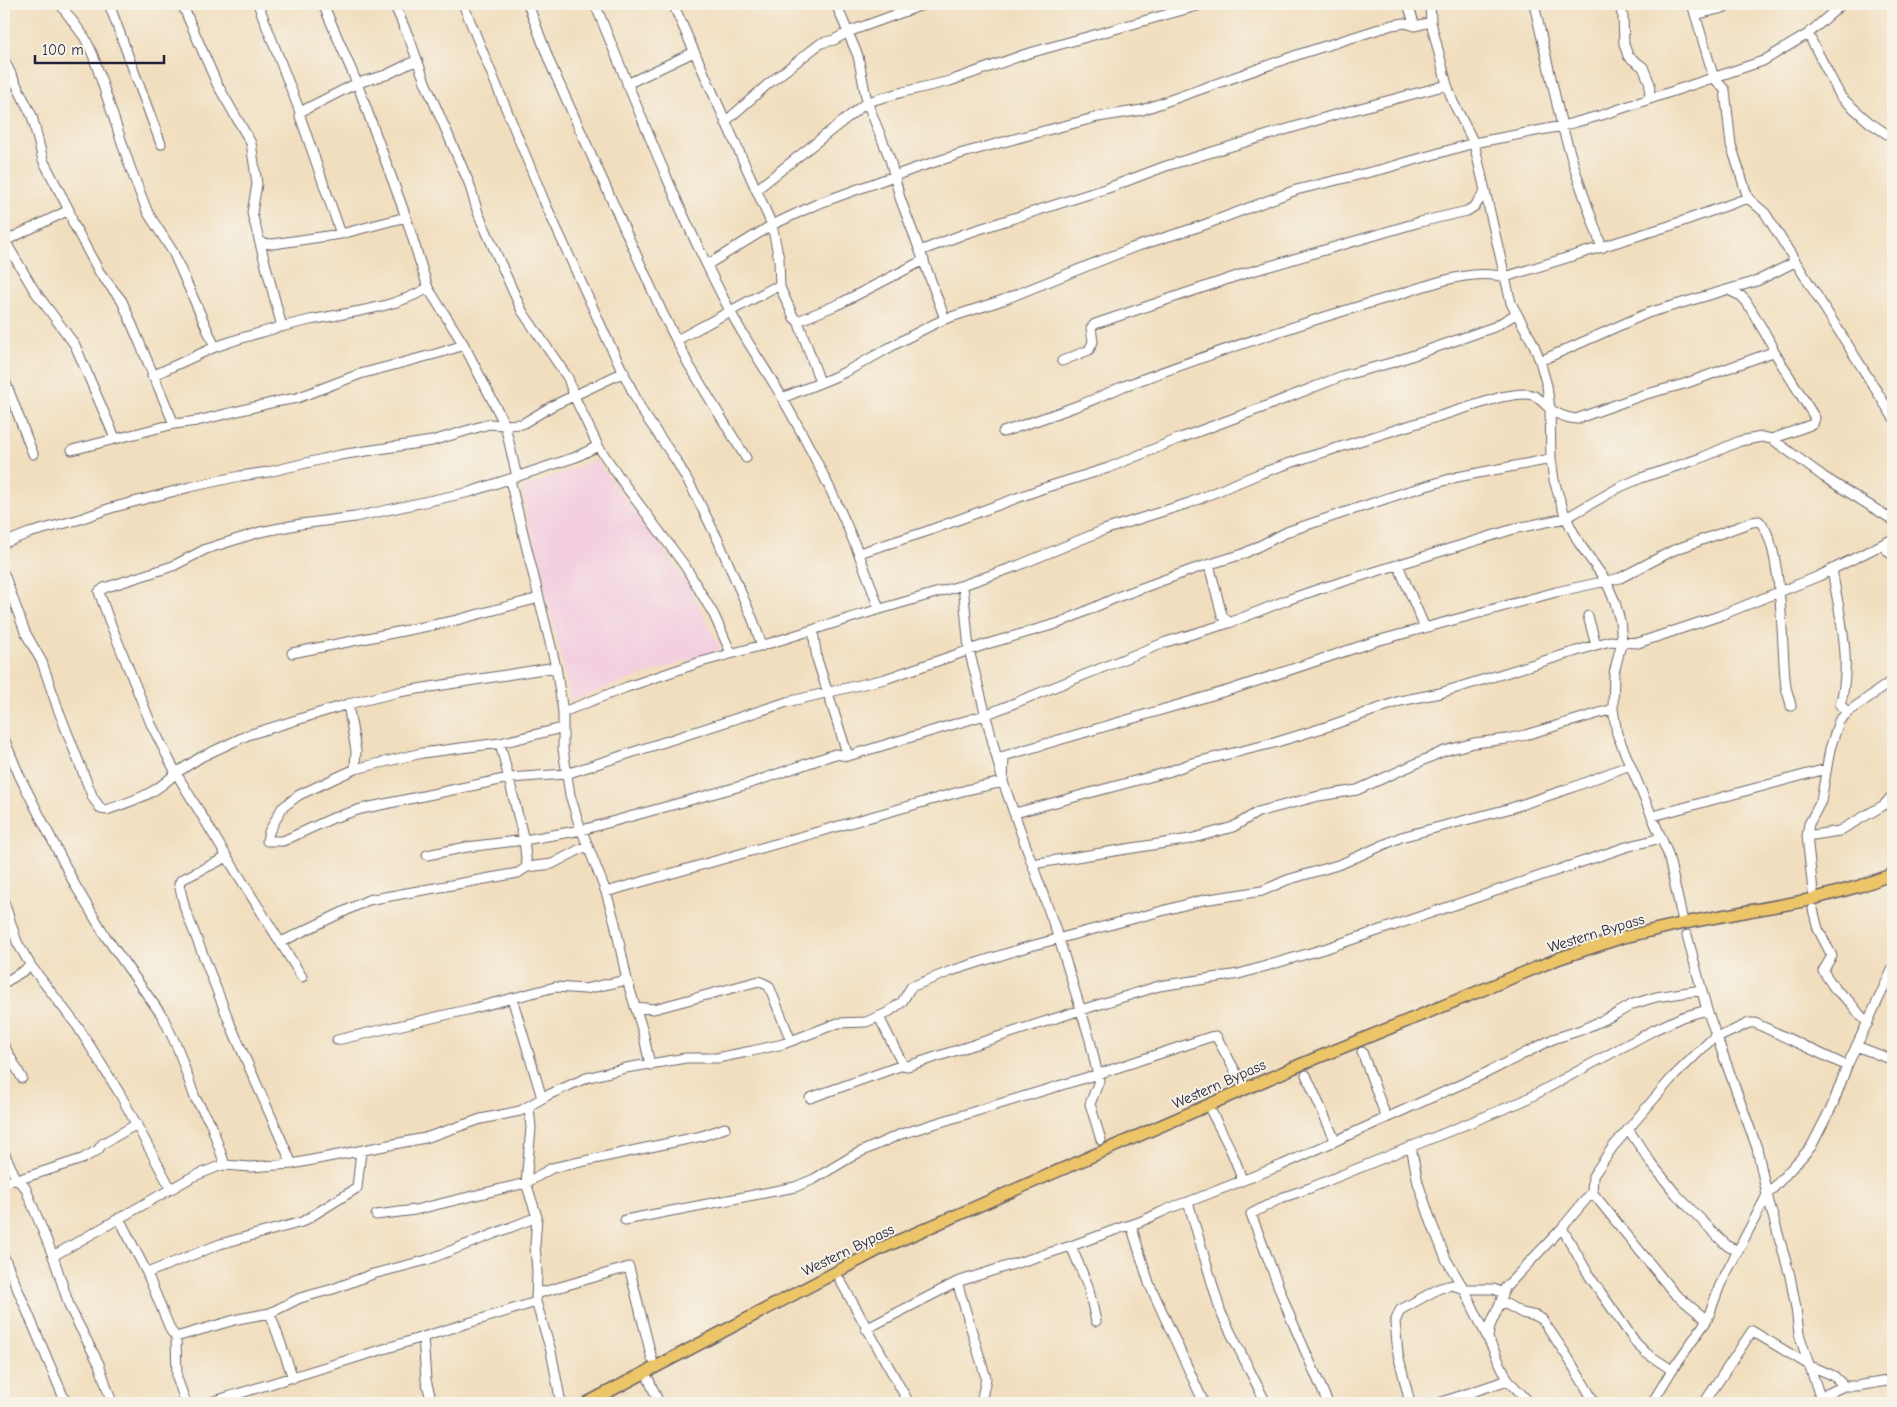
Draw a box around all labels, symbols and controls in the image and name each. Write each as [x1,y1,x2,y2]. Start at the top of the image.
scale bar [35,32,164,64]
text: 100 m [42,41,84,59]
street label: Western Bypass [1545,910,1647,956]
street label: Western Bypass [1169,1055,1269,1113]
street label: Western Bypass [799,1220,897,1280]

